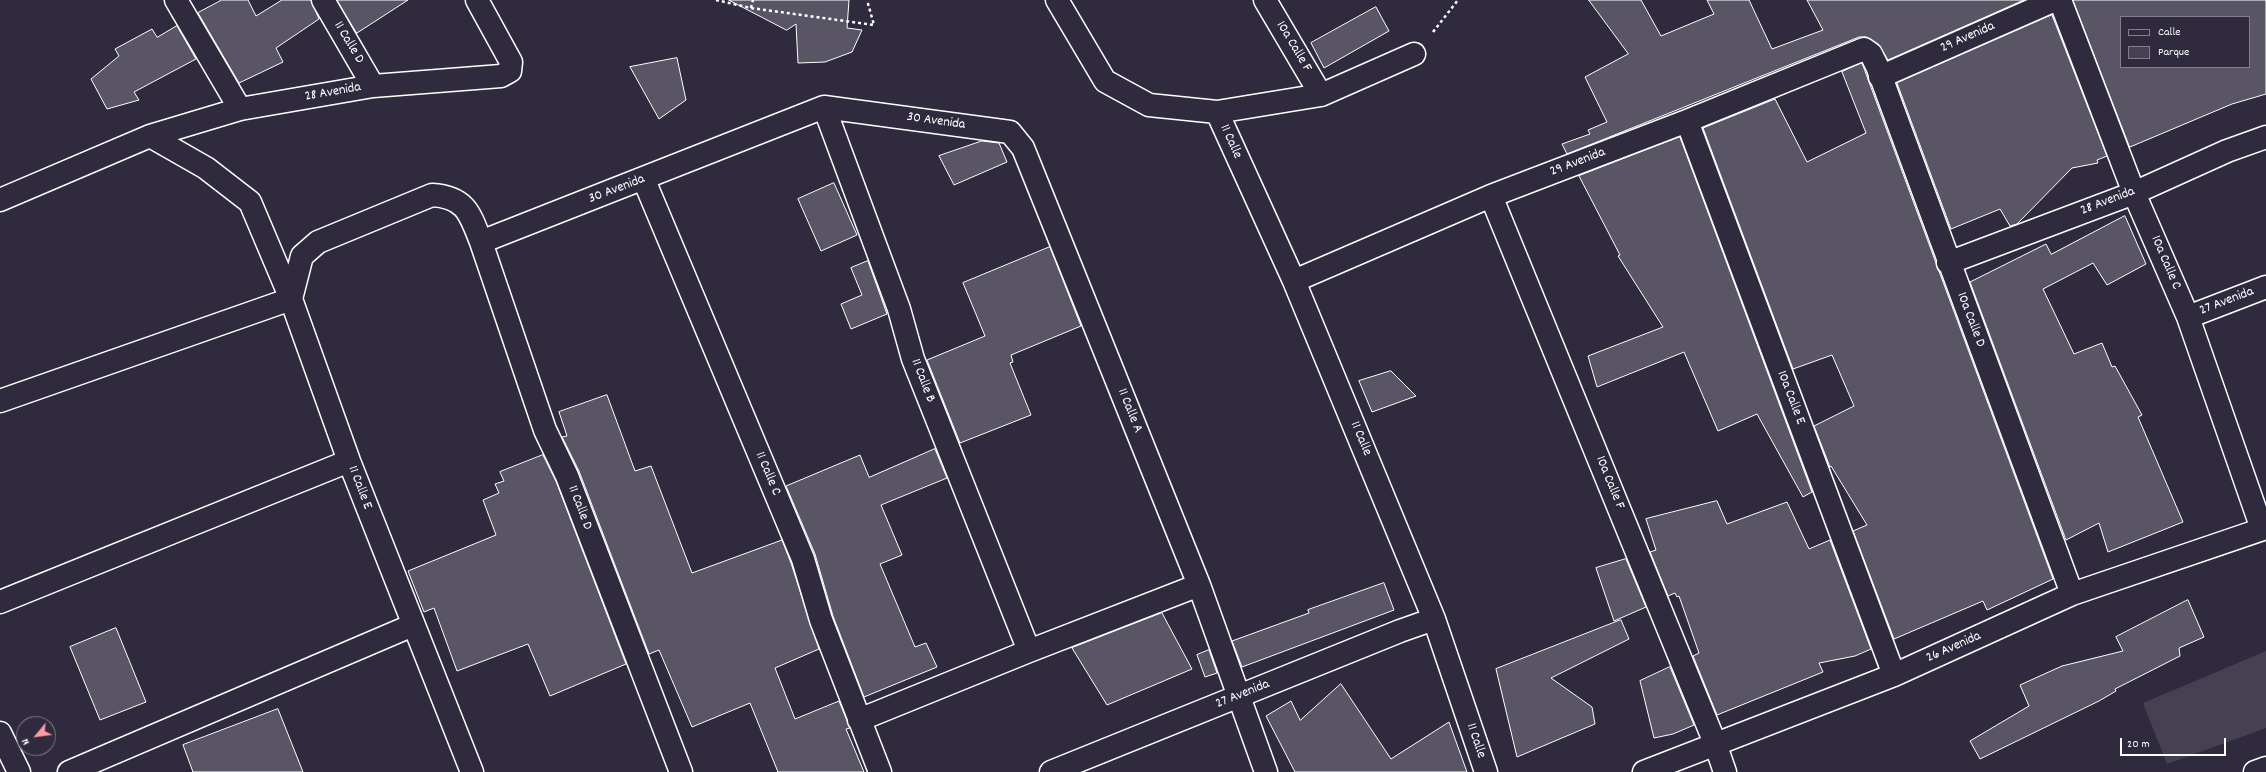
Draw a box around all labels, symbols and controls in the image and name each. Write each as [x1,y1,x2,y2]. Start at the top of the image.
legend [2120,16,2250,68]
street label: 11 Calle D [329,19,367,67]
street label: 10a Calle F [1271,19,1315,75]
street label: 29 Avenida [1938,19,1998,57]
text: Calle [2158,24,2181,41]
text: Parque [2158,44,2189,61]
street label: 28 Avenida [304,80,362,106]
street label: 30 Avenida [906,110,966,134]
street label: 11 Calle [1215,122,1245,162]
street label: 29 Avenida [1548,145,1608,181]
street label: 30 Avenida [587,172,647,208]
street label: 28 Avenida [2079,184,2137,220]
street label: 10a Calle C [2146,234,2184,292]
street label: 27 Avenida [2198,284,2256,320]
street label: 10a Calle D [1952,290,1988,350]
street label: 11 Calle B [906,357,938,405]
street label: 10a Calle E [1772,369,1808,427]
street label: 11 Calle A [1113,386,1145,436]
street label: 11 Calle [1345,419,1375,459]
street label: 11 Calle C [750,450,784,498]
street label: 10a Calle F [1591,454,1627,512]
street label: 11 Calle E [343,464,375,512]
street label: 11 Calle D [563,483,595,533]
street label: 26 Avenida [1924,629,1984,667]
street label: 27 Avenida [1214,677,1272,713]
north arrow [16,716,56,756]
street label: 11 Calle [1461,721,1489,761]
scale bar [2122,730,2228,756]
text: N [18,735,35,748]
text: 20 m [2127,736,2150,753]

